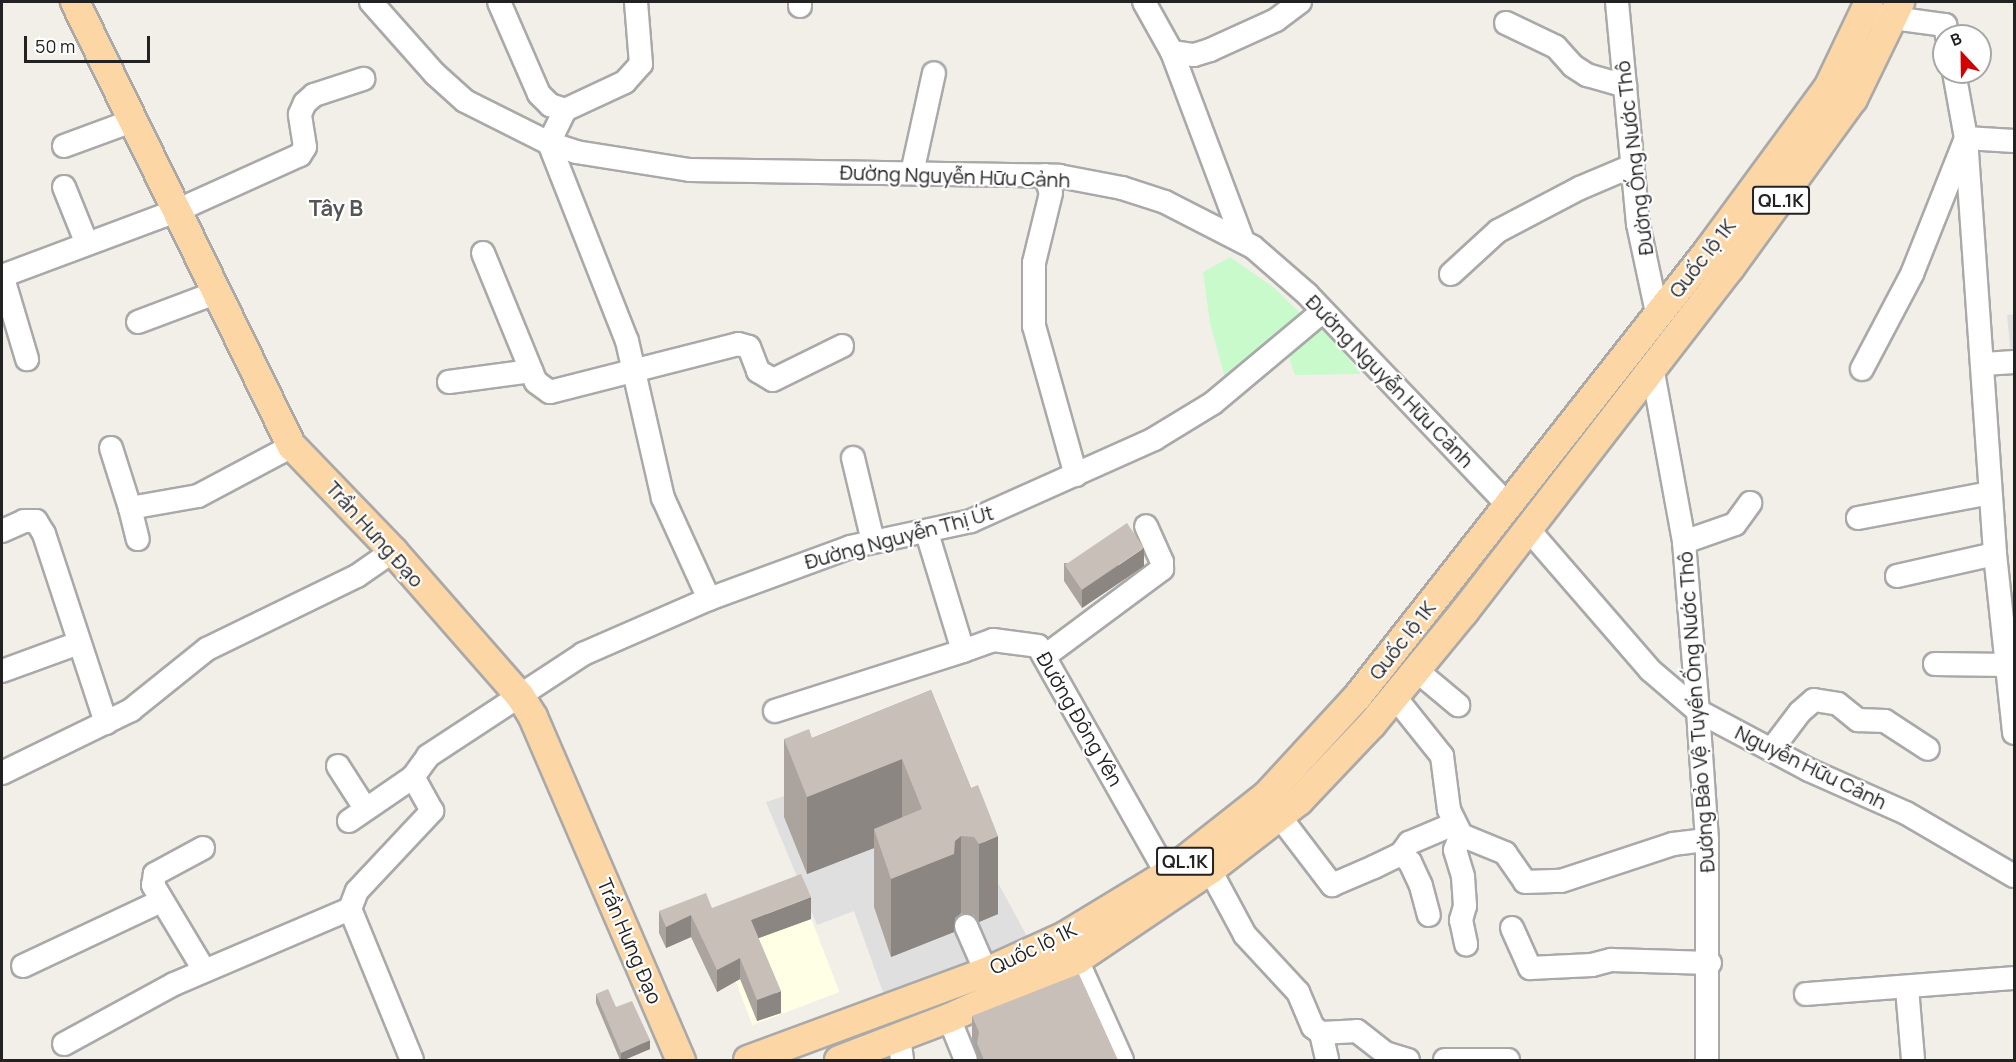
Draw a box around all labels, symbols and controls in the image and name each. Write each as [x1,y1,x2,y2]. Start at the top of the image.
scale bar [27,24,153,62]
north arrow [1932,24,1992,84]
text: B [1947,27,1965,51]
text: 50 m [35,34,75,58]
street label: Đường Ống Nước Thô [1610,59,1658,257]
street label: Đường Nguyễn Hữu Cảnh [839,160,1071,192]
road number: QL.1K [1751,185,1811,215]
district label: Tây B [309,196,363,222]
street label: Quốc lộ 1K [1664,214,1740,302]
street label: Đường Nguyễn Hữu Cảnh [1301,290,1479,472]
street label: Trần Hưng Đạo [321,476,429,592]
street label: Đường Nguyễn Thị Út [802,500,996,574]
street label: Đường Bảo Vệ Tuyến Ống Nước Thô [1673,551,1719,873]
street label: Quốc lộ 1K [1364,596,1440,684]
street label: Đường Đông Yên [1032,648,1128,790]
street label: Nguyễn Hữu Cảnh [1731,720,1891,814]
road number: QL.1K [1155,846,1215,876]
street label: Trần Hưng Đạo [593,875,667,1007]
street label: Quốc lộ 1K [986,917,1080,979]

